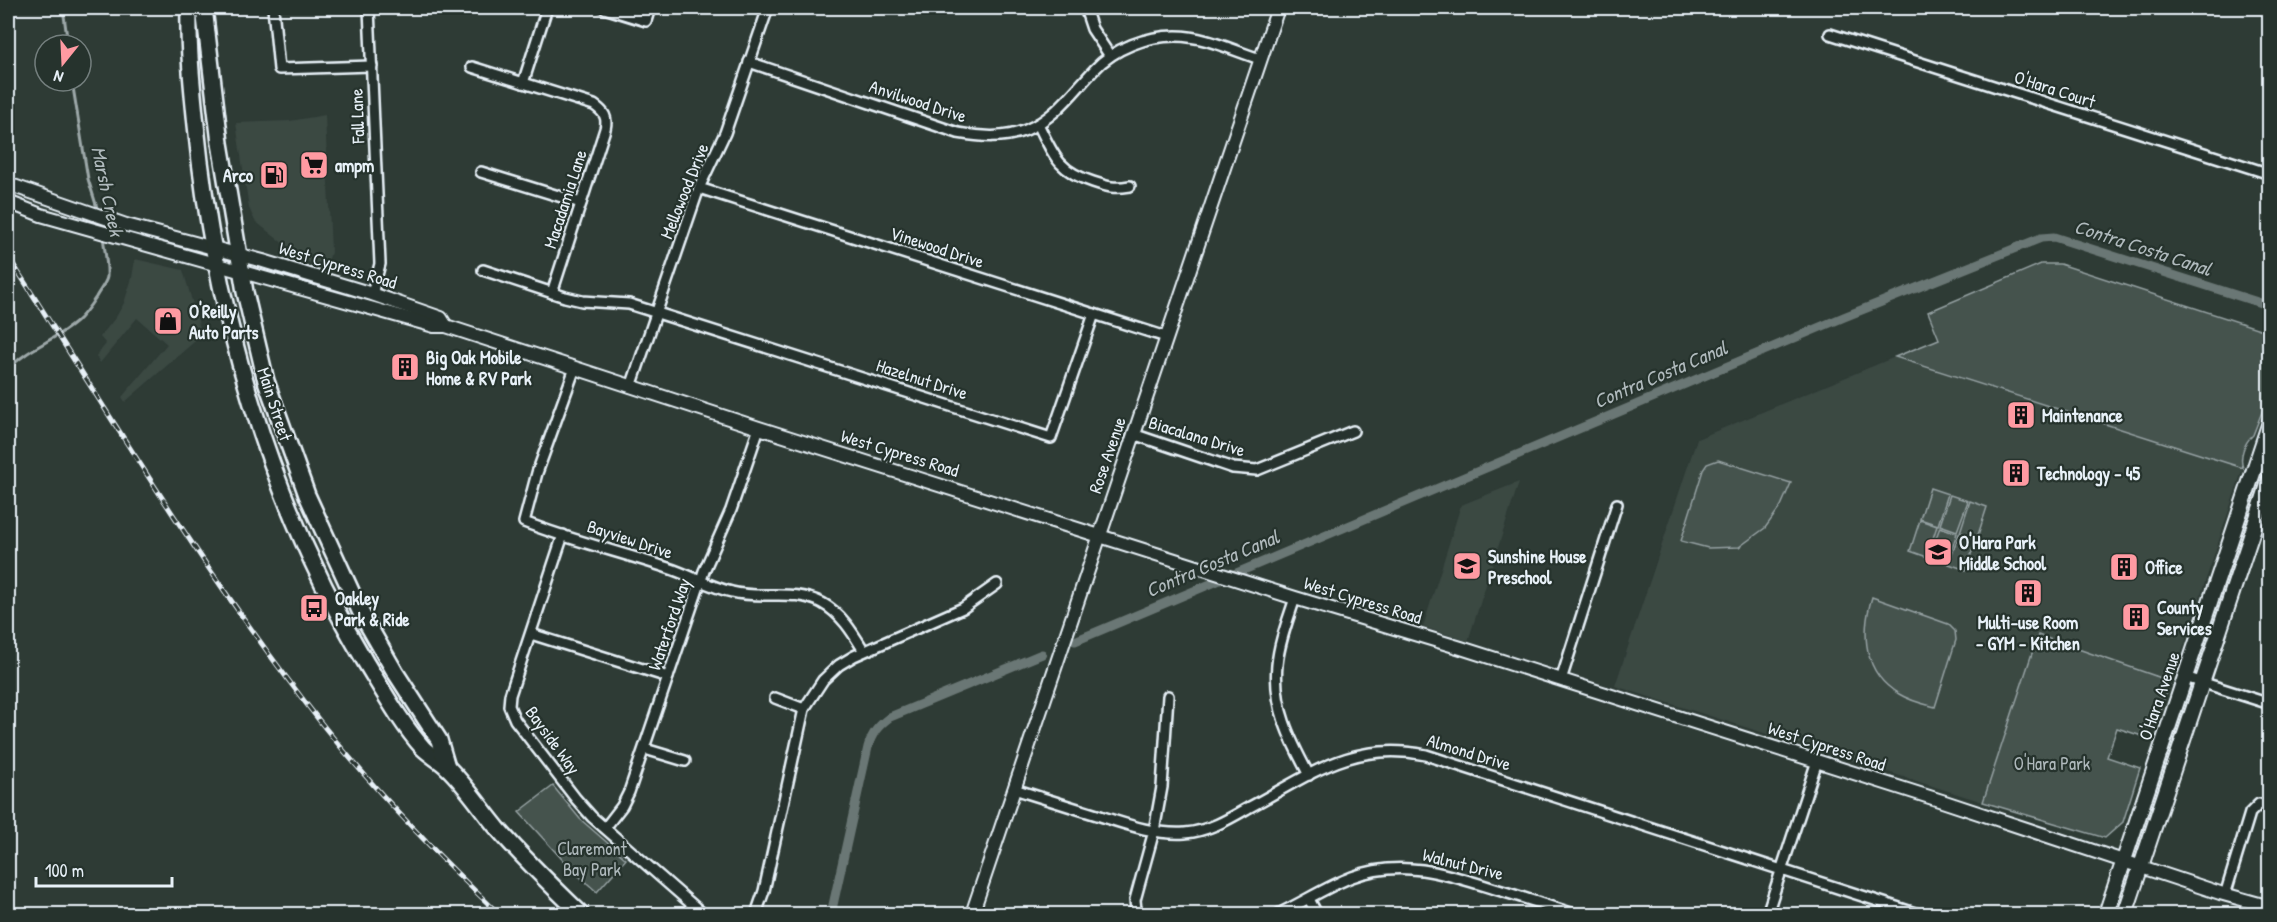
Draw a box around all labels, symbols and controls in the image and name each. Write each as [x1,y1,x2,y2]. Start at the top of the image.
north arrow [33,33,93,93]
street label: O'Hara Court [2011,64,2100,114]
text: N [50,65,66,89]
street label: Anvilwood Drive [866,74,970,128]
street label: Fall Lane [344,88,370,145]
street label: Mellowood Drive [654,140,714,242]
water label: Marsh Creek [85,144,131,240]
street label: Macadamia Lane [537,146,593,252]
supermarket icon: ampm [298,149,330,181]
place label: ampm [335,153,374,179]
fuel station icon: Arco [258,159,290,191]
place label: Arco [223,163,254,188]
water label: Contra Costa Canal [2071,212,2216,282]
street label: Vinewood Drive [887,220,987,274]
street label: West Cypress Road [276,235,400,295]
place label: O'Reilly Auto Parts [189,299,258,345]
shop icon: O'Reilly Auto Parts [152,305,184,337]
water label: Contra Costa Canal [1589,333,1732,414]
place label: Big Oak Mobile Home & RV Park [426,345,532,391]
building icon: Big Oak Mobile Home & RV Park [389,351,421,383]
street label: Hazelnut Drive [873,352,971,406]
street label: Main Street [251,364,299,445]
building icon: Maintenance [2005,399,2037,431]
place label: Maintenance [2042,403,2124,428]
street label: Biacalana Drive [1146,410,1248,462]
street label: Rose Avenue [1082,413,1132,497]
street label: West Cypress Road [838,423,962,483]
building icon: Technology - 45 [2000,457,2032,489]
place label: Technology - 45 [2036,461,2140,487]
street label: Bayview Drive [584,513,676,565]
water label: Contra Costa Canal [1141,522,1284,603]
place label: O'Hara Park Middle School [1959,530,2047,576]
school or university icon: O'Hara Park Middle School [1922,536,1954,568]
place label: Sunshine House Preschool [1488,544,1587,590]
school or university icon: Sunshine House Preschool [1451,550,1483,582]
building icon: Office [2108,551,2140,583]
place label: Office [2145,555,2183,580]
street label: West Cypress Road [1301,570,1425,630]
street label: Waterford Way [642,574,697,673]
building icon: Multi-use Room - GYM - Kitchen [2012,577,2044,609]
place label: Oakley Park & Ride [335,586,410,632]
bus stop icon: Oakley Park & Ride [298,592,330,624]
place label: County Services [2157,595,2212,641]
building icon: County Services [2120,601,2152,633]
place label: Multi-use Room - GYM - Kitchen [1976,610,2080,656]
street label: O'Hara Avenue [2132,648,2186,744]
street label: Bayside Way [520,701,587,780]
street label: West Cypress Road [1765,715,1889,777]
street label: Almond Drive [1424,727,1514,777]
park label: O'Hara Park [2014,751,2091,776]
park label: Claremont Bay Park [557,836,628,882]
street label: Walnut Drive [1420,842,1506,886]
scale bar [36,850,172,888]
text: 100 m [45,858,84,883]

